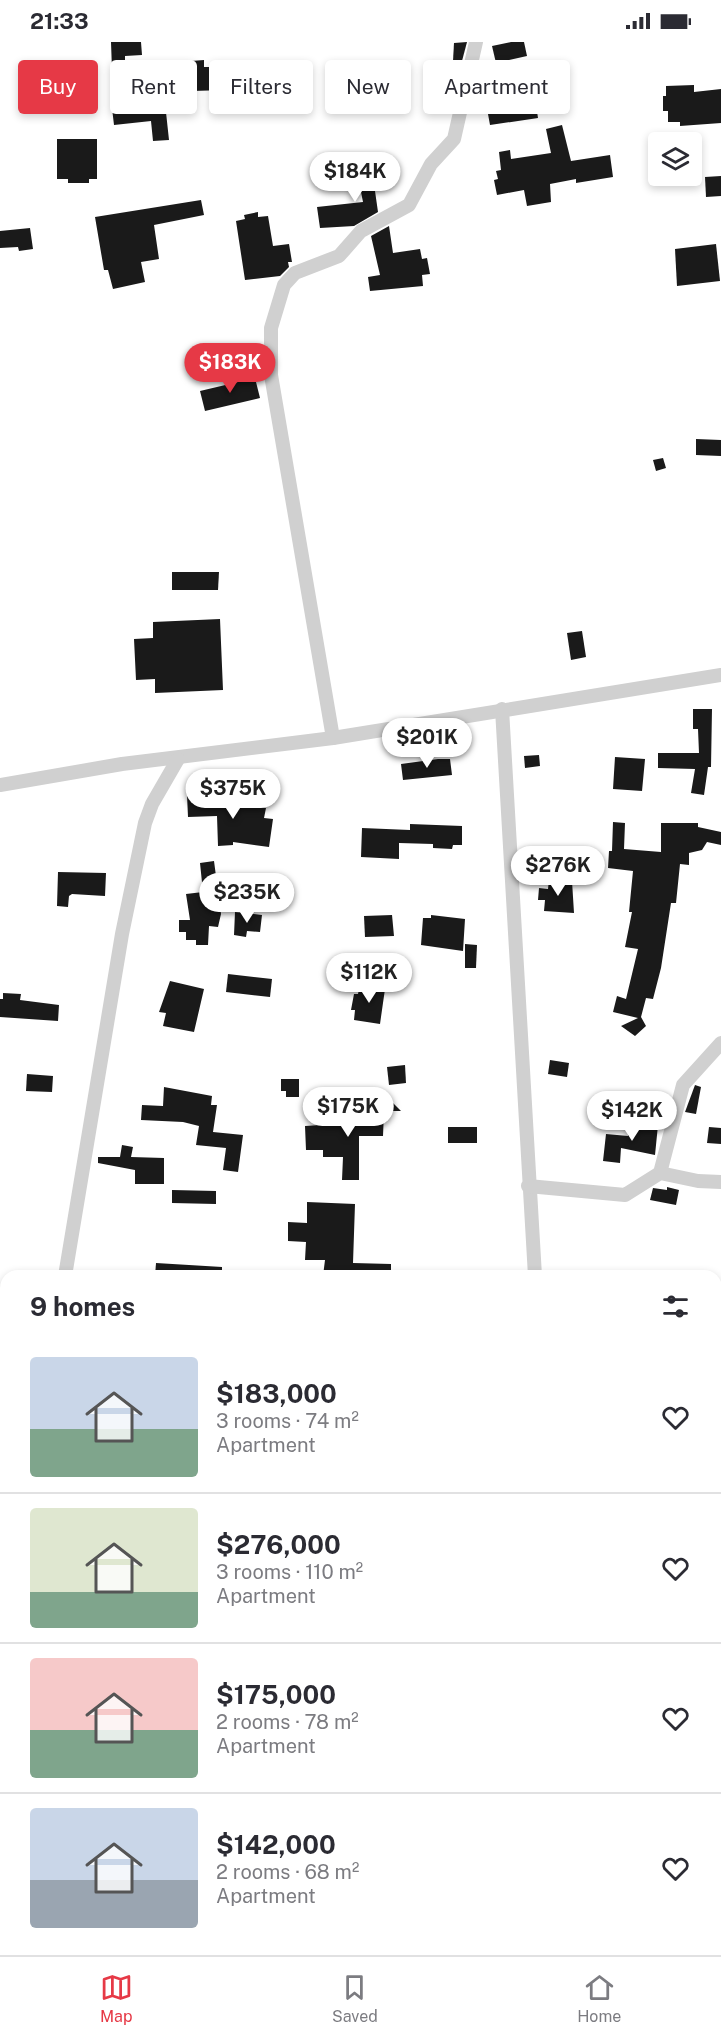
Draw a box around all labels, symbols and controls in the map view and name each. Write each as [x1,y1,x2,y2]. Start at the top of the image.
text: 21:33 [30,8,89,34]
chip: Buy [18,60,98,114]
chip: Rent [110,60,197,114]
chip: Filters [209,60,313,114]
chip: New [325,60,411,114]
chip: Apartment [423,60,570,114]
map controls [648,132,702,186]
button: layers [648,132,702,186]
pin: $184K [313,152,397,203]
text: $184K [324,159,386,183]
pin: $183K [188,343,272,394]
text: $183K [198,350,262,374]
pin: $201K [385,718,469,769]
text: $201K [396,725,458,749]
pin: $375K [191,769,275,820]
text: $375K [200,776,266,800]
pin: $276K [516,846,600,897]
text: $276K [525,853,591,877]
pin: $235K [205,873,289,924]
text: $235K [213,880,281,904]
pin: $112K [327,953,411,1004]
text: $112K [340,960,398,984]
pin: $175K [306,1087,390,1138]
pin: $142K [590,1091,674,1142]
text: $175K [317,1094,379,1118]
text: $142K [601,1098,663,1122]
icon: filters [659,1290,692,1323]
text: 9 homes [30,1291,135,1322]
text: $183,000 [216,1378,337,1409]
icon: home [78,1381,150,1453]
icon: heart [659,1401,692,1434]
text: 3 rooms · 74 m² [216,1409,359,1433]
text: Apartment [216,1433,316,1457]
text: $276,000 [216,1529,341,1560]
icon: home [78,1532,150,1604]
icon: heart [659,1552,692,1585]
text: 3 rooms · 110 m² [216,1560,363,1584]
text: Apartment [216,1584,316,1608]
text: $175,000 [216,1679,336,1710]
icon: home [78,1682,150,1754]
icon: heart [659,1702,692,1735]
text: 2 rooms · 78 m² [216,1710,359,1734]
text: Apartment [216,1734,316,1758]
text: $142,000 [216,1829,336,1860]
icon: home [78,1832,150,1904]
icon: heart [659,1852,692,1885]
text: 2 rooms · 68 m² [216,1860,359,1884]
text: Apartment [216,1884,316,1908]
tab: Map [100,1971,133,2026]
tab: Saved [332,1971,378,2026]
tab: Home [577,1971,621,2026]

